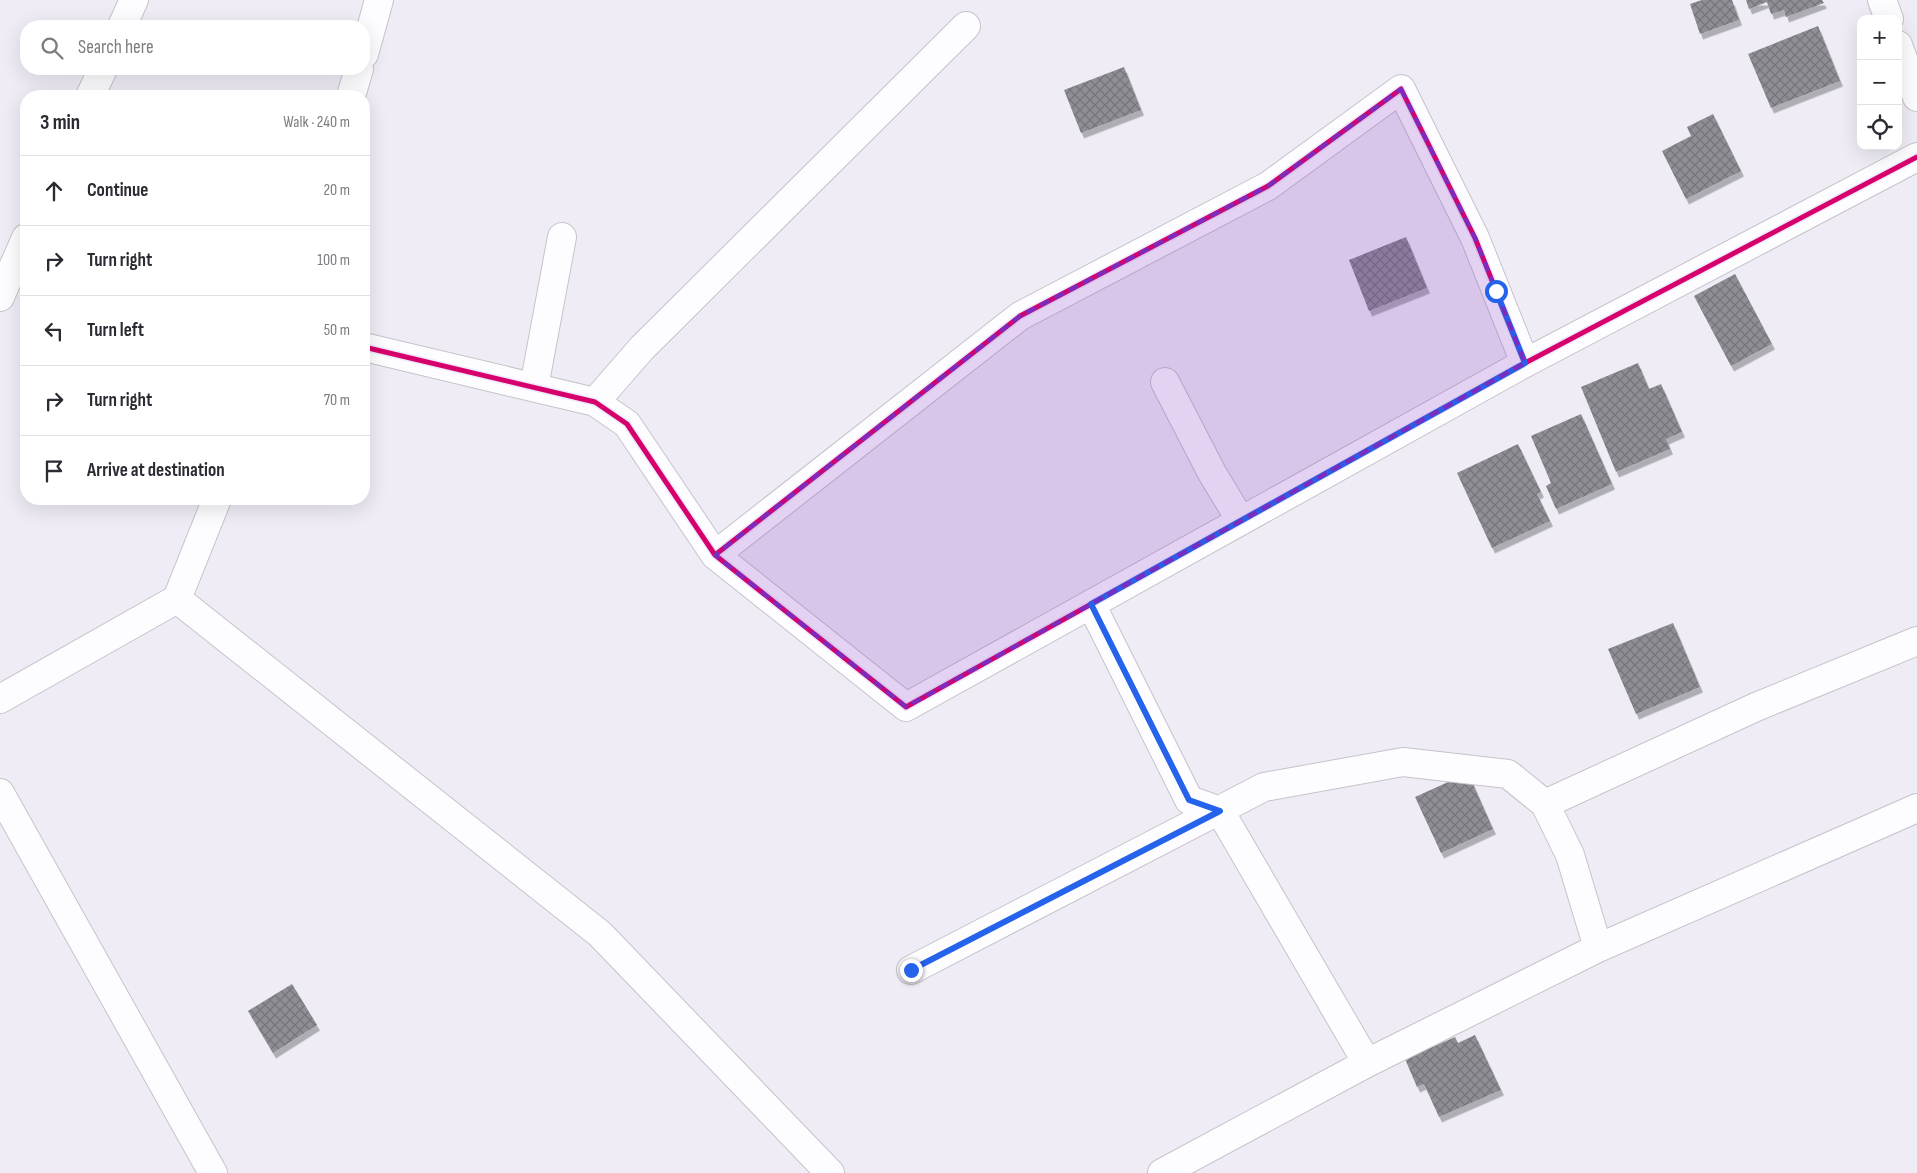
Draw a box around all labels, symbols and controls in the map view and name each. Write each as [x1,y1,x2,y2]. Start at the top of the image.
map controls [1857,15,1902,150]
button: + [1857,15,1902,60]
search box [20,20,370,75]
icon: search [38,34,66,62]
text: Search here [78,36,154,59]
button: − [1857,60,1902,105]
button: locate [1857,105,1902,150]
text: 3 min [40,110,80,135]
text: Walk · 240 m [283,113,350,132]
icon: ahead [40,177,68,205]
text: Continue [87,179,148,202]
text: 20 m [323,181,350,200]
icon: right [40,247,68,275]
text: Turn right [87,249,152,272]
text: 100 m [317,251,350,270]
route start [1485,280,1508,303]
icon: left [40,317,68,345]
text: Turn left [87,319,144,342]
text: 50 m [324,321,350,340]
icon: right [40,387,68,415]
text: Turn right [87,389,152,412]
text: 70 m [324,391,350,410]
icon: arrive [40,457,68,485]
text: Arrive at destination [87,459,225,482]
route end [900,959,923,982]

